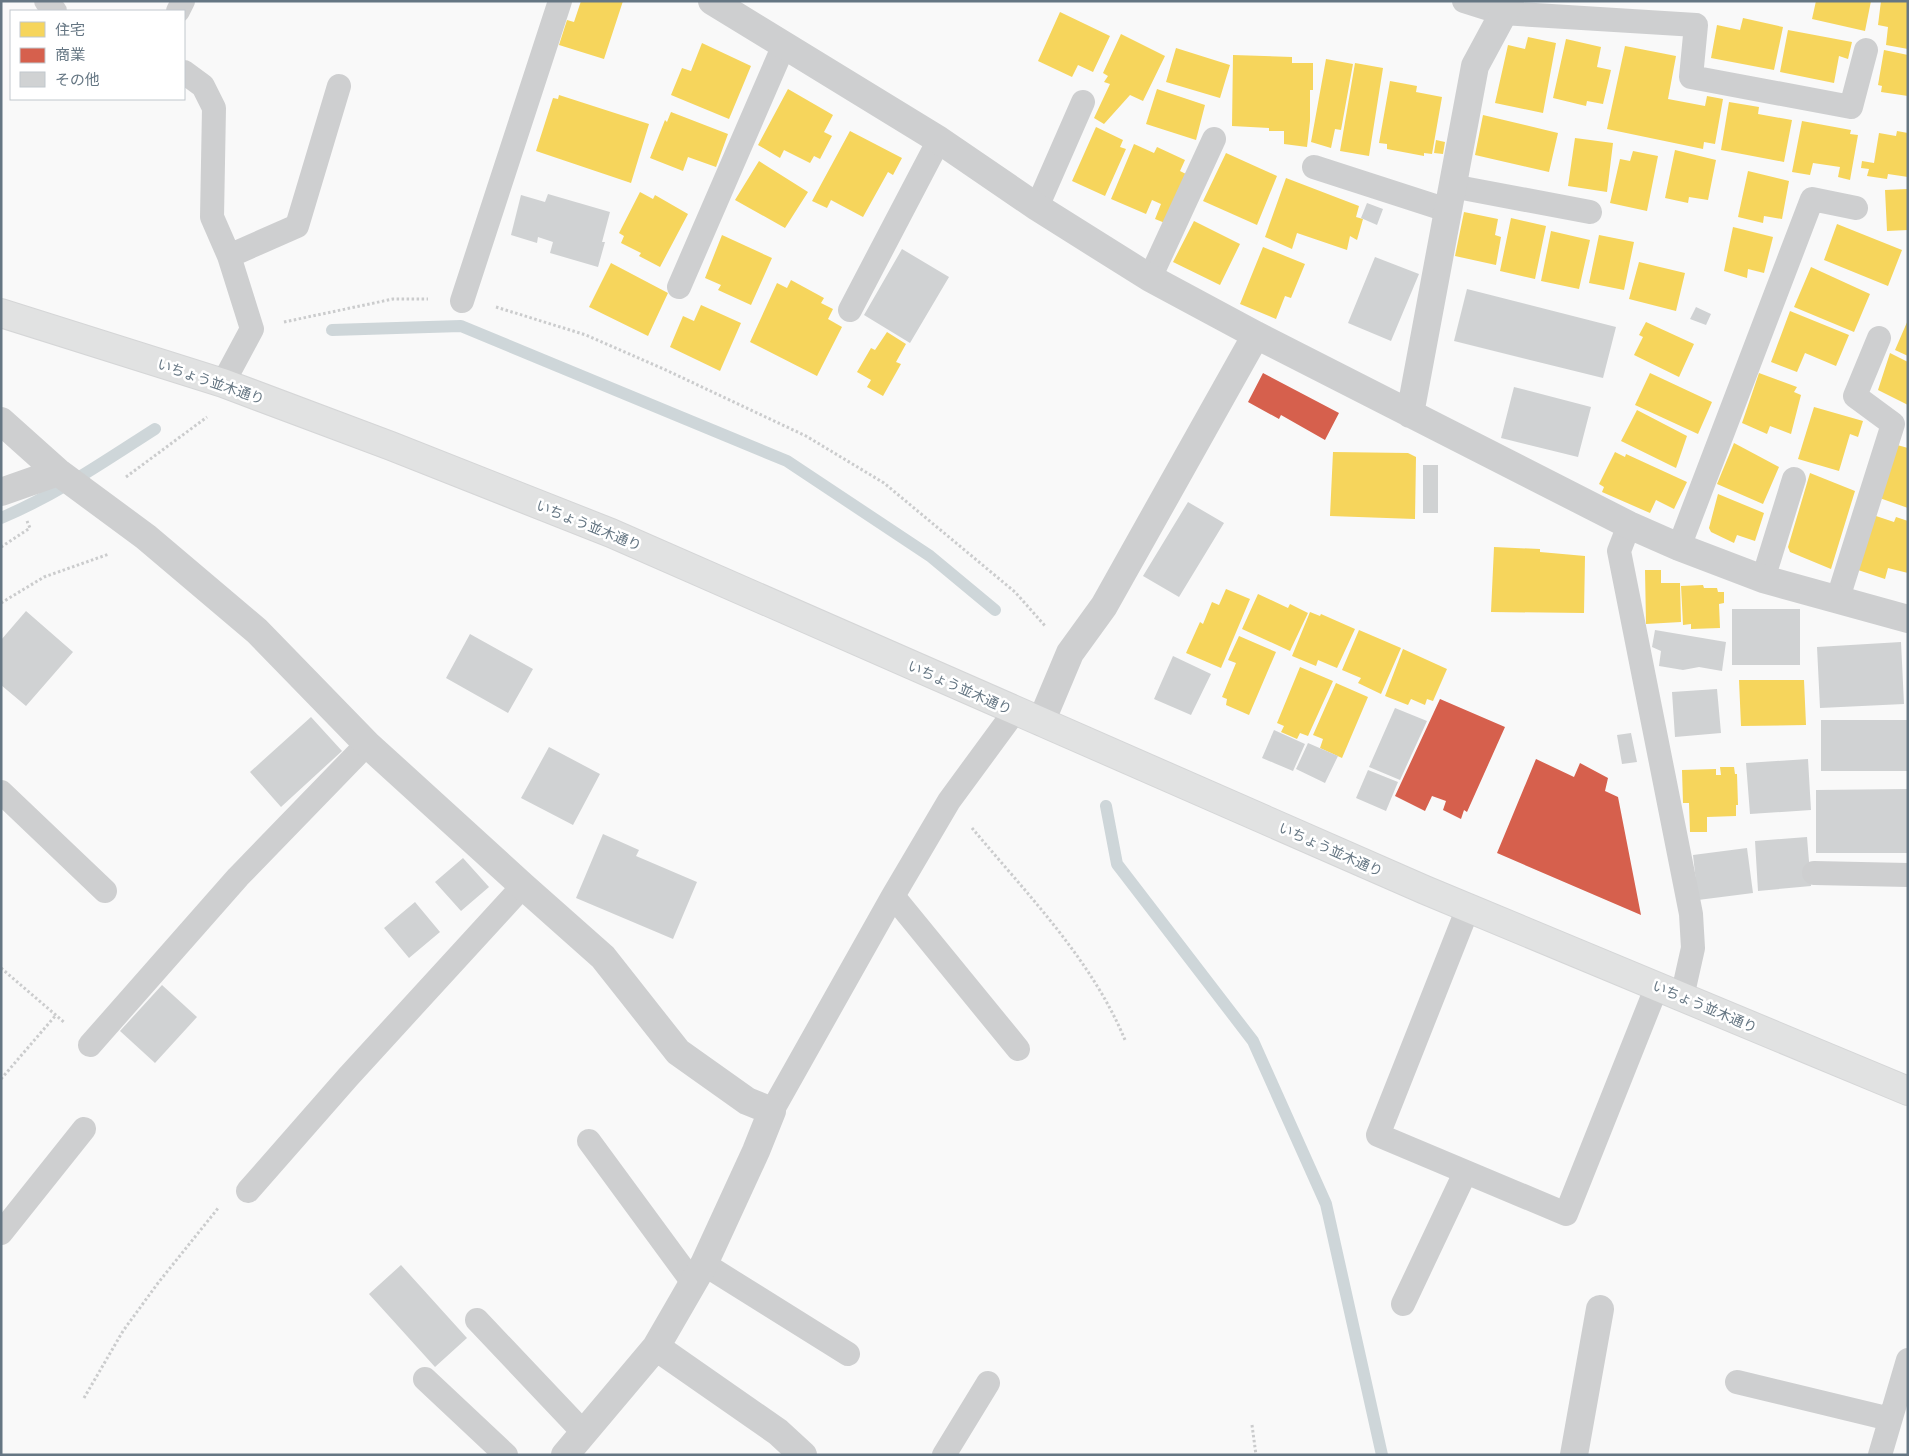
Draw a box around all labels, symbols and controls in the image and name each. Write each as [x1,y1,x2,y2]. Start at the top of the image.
legend [10,10,185,100]
text: 住宅 [55,20,85,38]
text: 商業 [55,45,85,63]
text: その他 [55,70,100,88]
street label: いちょう並木通り [155,355,267,407]
street label: いちょう並木通り [534,496,644,554]
street label: いちょう並木通り [905,656,1015,718]
street label: いちょう並木通り [1276,818,1386,880]
street label: いちょう並木通り [1650,976,1760,1036]

